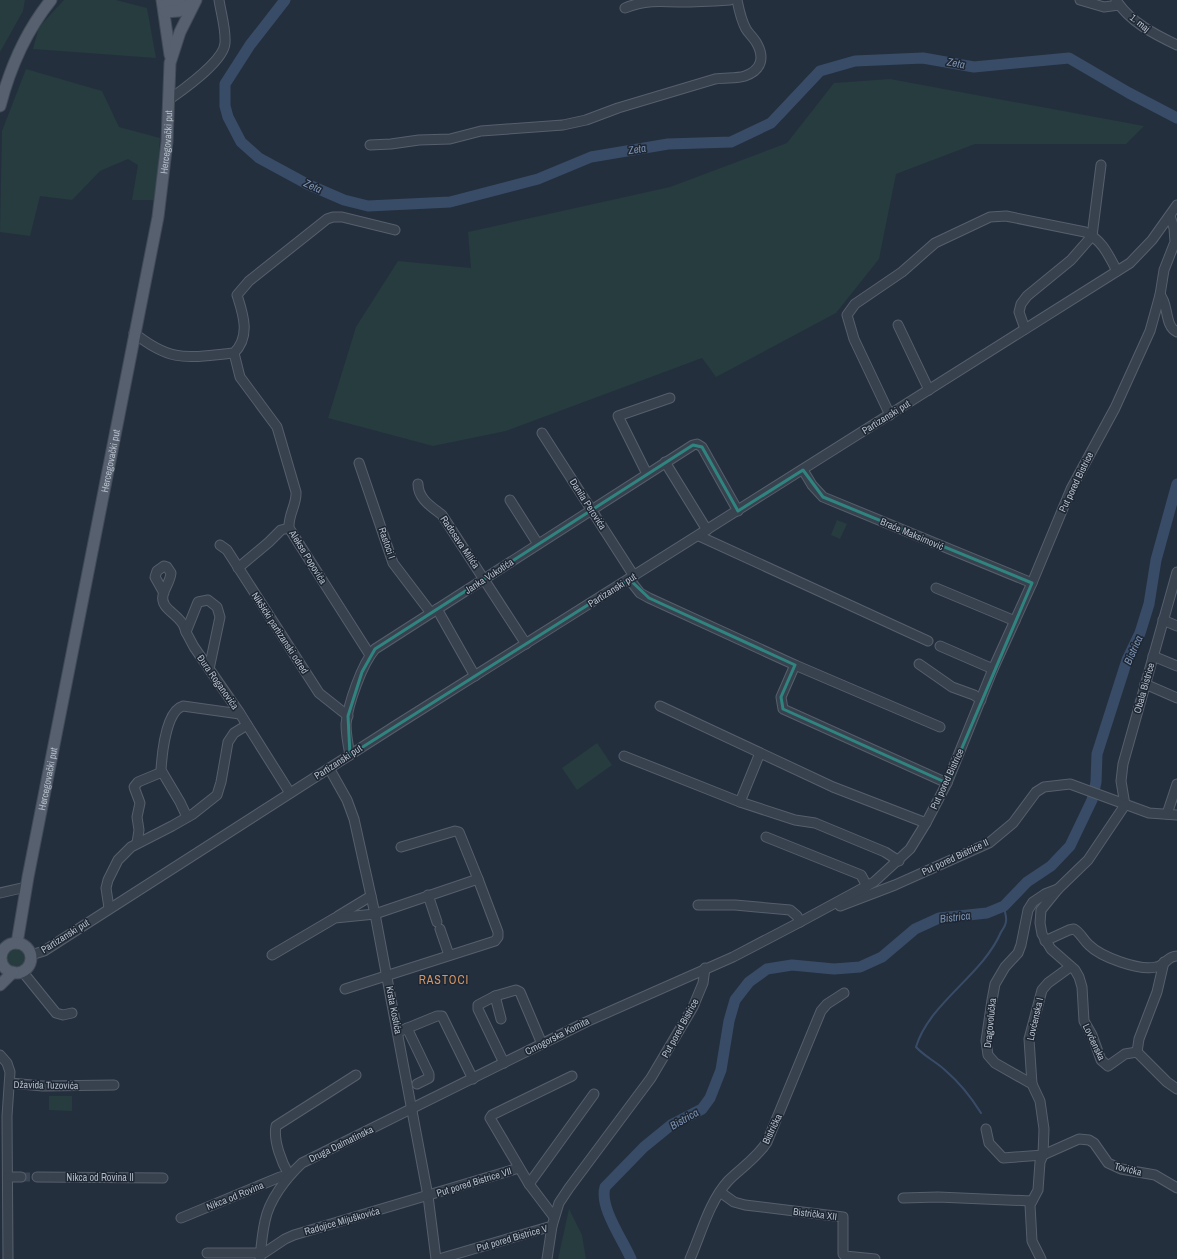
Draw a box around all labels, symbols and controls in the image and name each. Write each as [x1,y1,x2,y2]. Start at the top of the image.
street label: 1. maj [1127,11,1153,35]
water label: Zeta [945,54,966,71]
street label: Hercegovački put [157,109,175,175]
water label: Zeta [626,141,647,157]
water label: Zeta [301,175,324,196]
street label: Partizanski put [859,397,913,437]
street label: Hercegovački put [97,428,123,493]
street label: Put pored Bistrice [1056,449,1096,514]
street label: Danila Perovića [567,476,610,532]
street label: Radosava Milića [438,513,483,571]
street label: Braće Maksimović [878,515,946,553]
street label: Rastoci I [376,526,398,560]
street label: Alekse Popovića [286,527,330,587]
street label: Janka Vukotića [462,555,516,597]
street label: Partizanski put [585,570,639,610]
street label: Nikšićki partizanski odred [249,590,311,676]
water label: Bistrica [1120,633,1146,667]
street label: Đura Roganovića [194,652,242,712]
street label: Obala Bistrice [1131,661,1158,715]
street label: Partizanski put [312,741,365,782]
street label: Hercegovački put [35,746,60,811]
street label: Put pored Bistrice [927,746,967,811]
street label: Put pored Bistrice II [919,836,991,878]
water label: Bistrica [939,908,971,926]
street label: Partizanski put [38,916,92,956]
district label: RASTOCI [419,972,469,988]
street label: Krsta Kostića [383,985,405,1036]
street label: Put pored Bistrice [658,996,702,1060]
street label: Lovćenska I [1024,996,1046,1042]
street label: Dragovolučka [981,997,999,1049]
street label: Crnogorska Komita [523,1014,592,1058]
street label: Lovćenska [1080,1021,1108,1063]
street label: Džavida Tuzovića [13,1078,79,1092]
water label: Bistrica [667,1105,701,1133]
street label: Bistrička [759,1111,785,1146]
street label: Druga Dalmatinska [307,1123,376,1165]
street label: Tovićka [1113,1159,1143,1179]
street label: Put pored Bistrice VII [435,1164,513,1200]
street label: Nikca od Rovina II [66,1171,134,1184]
street label: Nikca od Rovina [204,1178,266,1213]
street label: Radojice Mijuškovića [303,1204,382,1238]
street label: Bistrička XII [792,1205,838,1223]
street label: Put pored Bistrice V [475,1221,550,1254]

